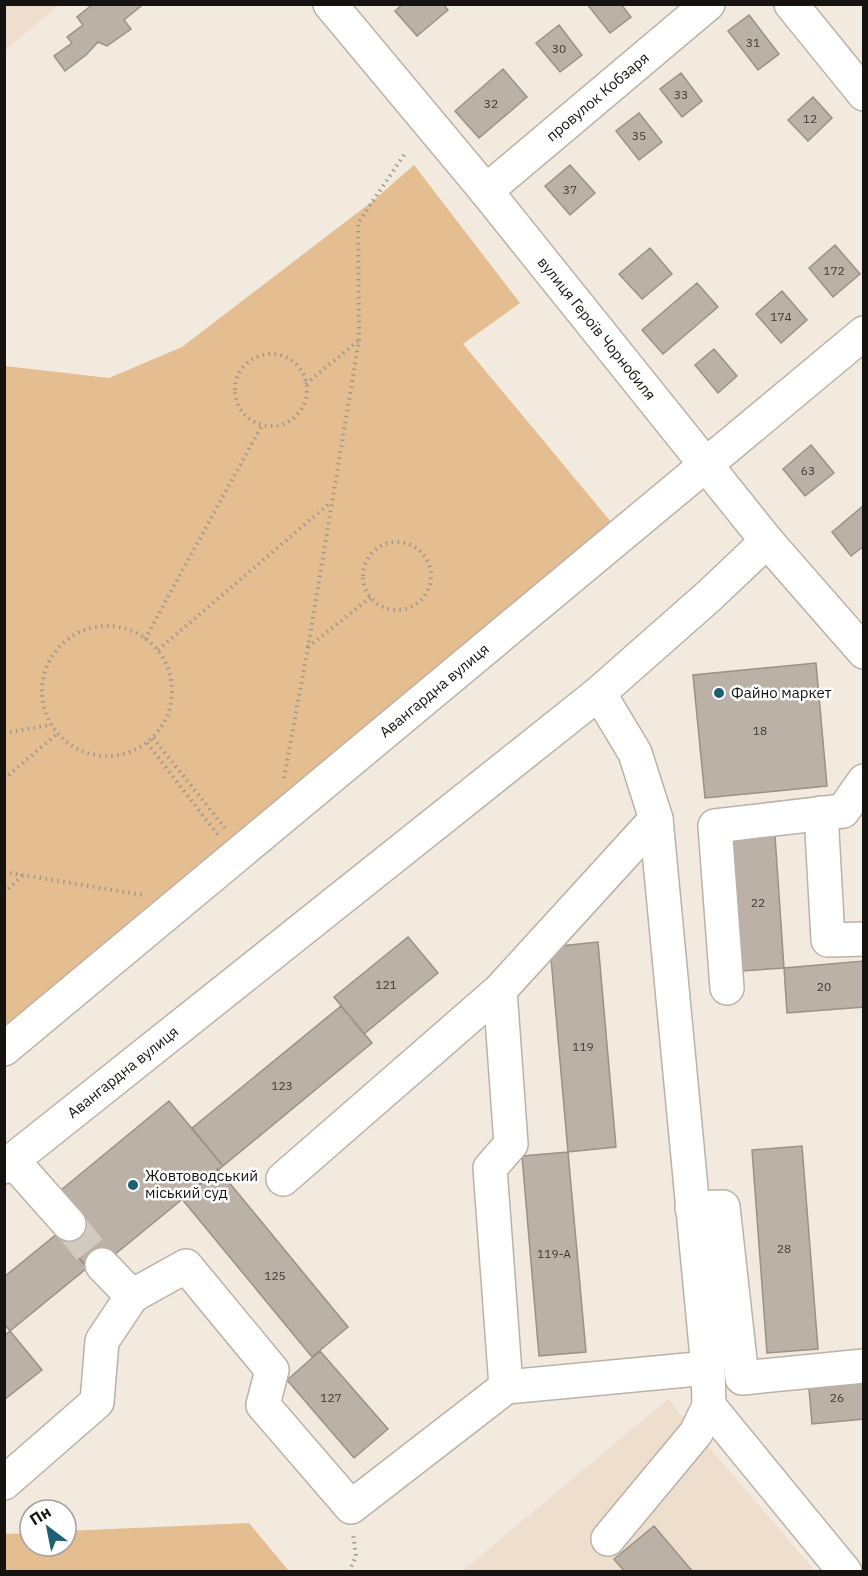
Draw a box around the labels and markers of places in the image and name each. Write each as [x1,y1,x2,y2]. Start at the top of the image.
place label: Файно маркет [731,683,832,702]
marker: Файно маркет [712,686,726,700]
place label: Жовтоводський міський суд [145,1166,258,1202]
marker: Жовтоводський міський суд [126,1178,140,1192]

